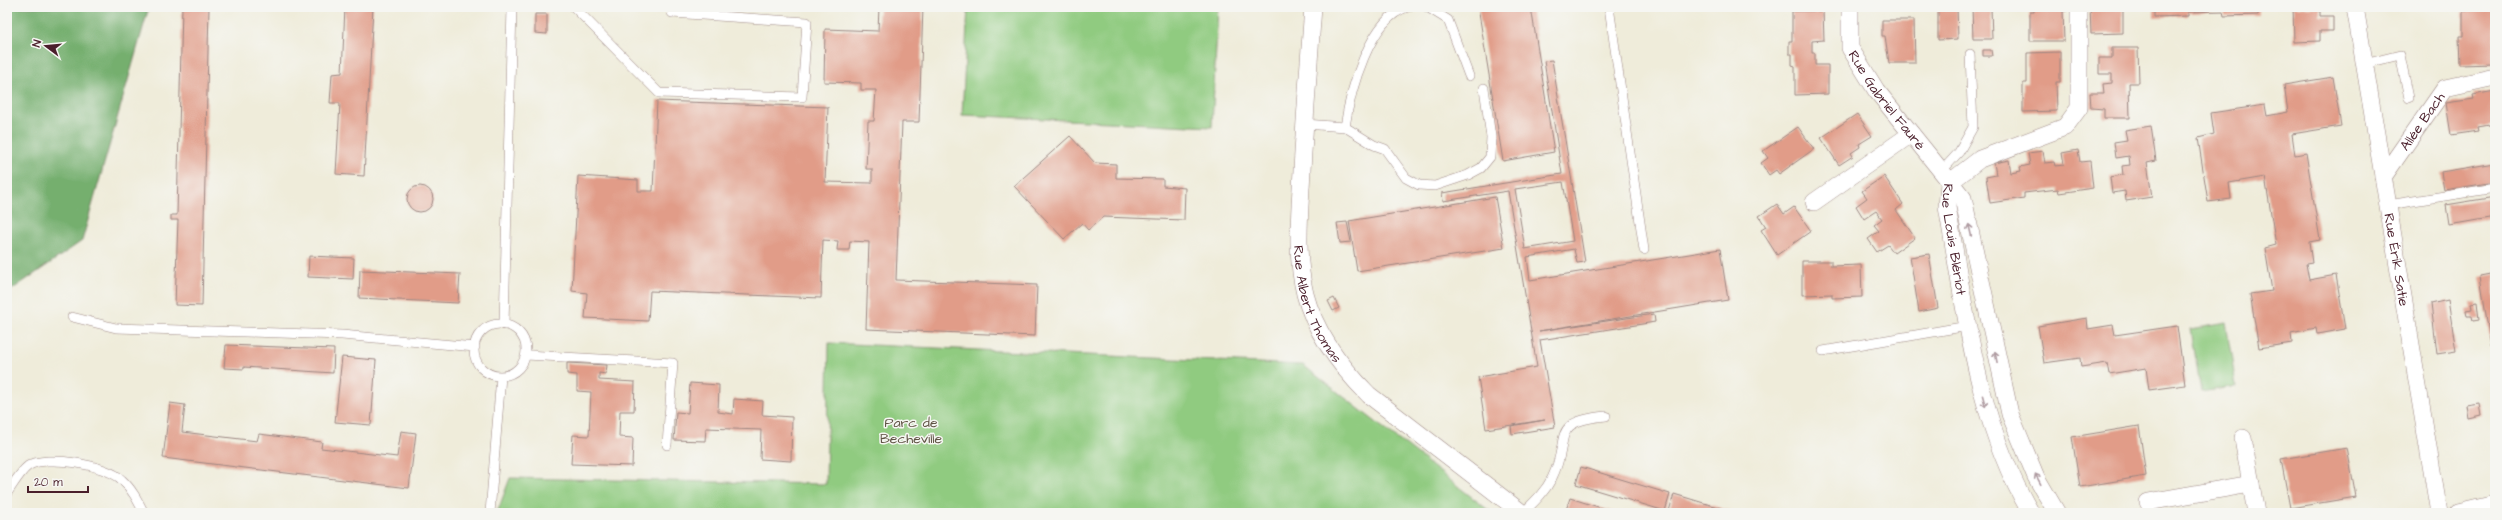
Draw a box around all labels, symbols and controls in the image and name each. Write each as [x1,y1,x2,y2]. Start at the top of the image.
north arrow [26,26,66,66]
text: N [29,38,45,49]
street label: Rue Gabriel Fauré [1843,47,1930,155]
street label: Allée Bach [2395,89,2450,155]
street label: Rue Louis Blériot [1936,183,1971,297]
street label: Rue Érik Satie [2378,212,2414,308]
one-way arrow [1965,223,1973,236]
street label: Rue Albert Thomas [1288,245,1346,367]
one-way arrow [1991,351,1999,364]
one-way arrow [1981,394,1988,407]
park label: Parc de Becheville [880,413,943,449]
scale bar [28,468,88,494]
one-way arrow [2034,473,2041,485]
text: 20 m [34,474,63,491]

